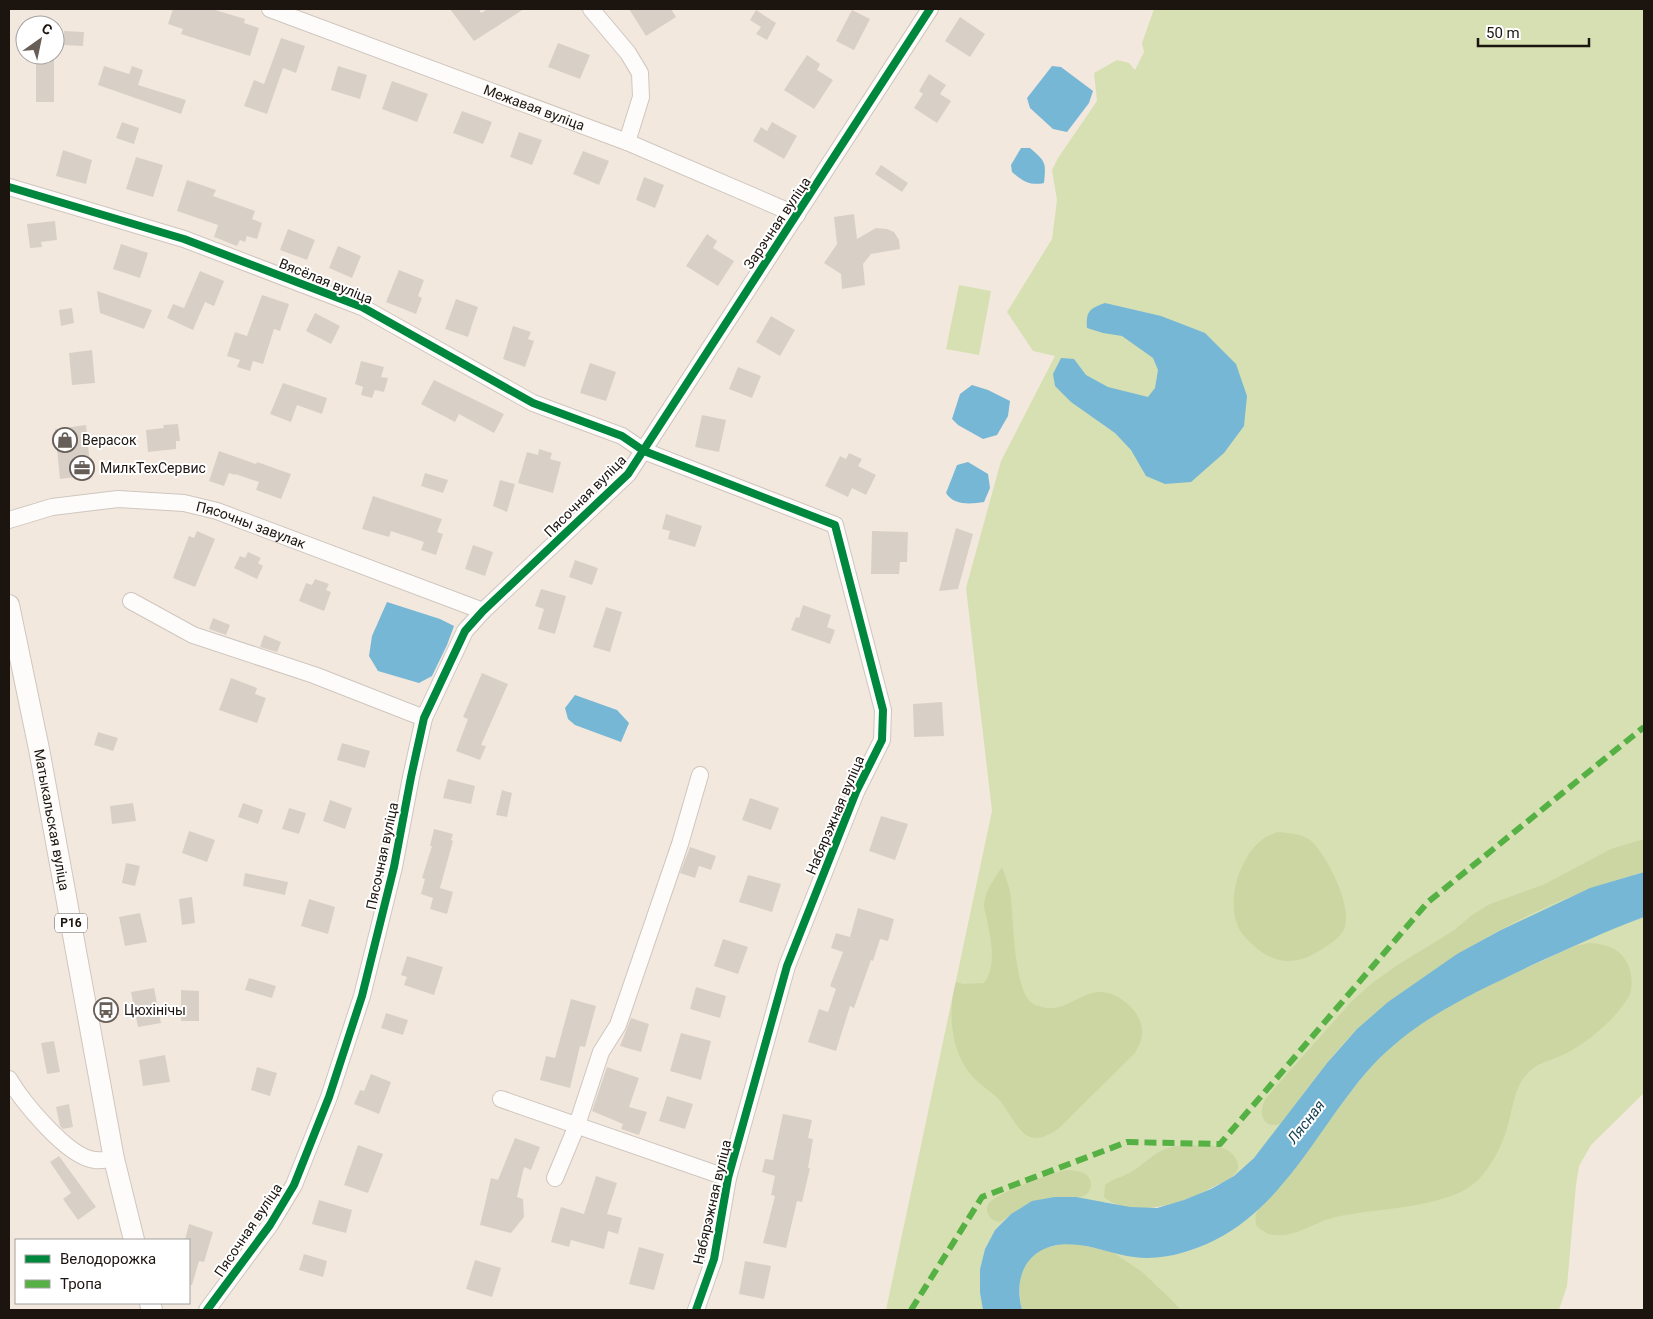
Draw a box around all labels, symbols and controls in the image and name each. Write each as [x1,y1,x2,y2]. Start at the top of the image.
north arrow [15,15,65,65]
scale bar [1478,15,1589,47]
text: С [39,20,55,38]
text: 50 m [1486,24,1520,42]
street label: Межавая вуліца [482,81,587,134]
street label: Зарэчная вуліца [740,174,814,272]
street label: Вясёлая вуліца [277,255,375,307]
shop icon: Верасок [52,427,78,453]
place label: Верасок [82,432,137,448]
street label: Пясочная вуліца [541,452,629,540]
office icon: МилкТехСервис [69,455,95,481]
place label: МилкТехСервис [100,460,206,476]
street label: Пясочны завулак [195,498,308,552]
street label: Матыкальская вуліца [31,748,73,892]
street label: Набярэжная вуліца [803,753,867,877]
street label: Пясочная вуліца [363,801,401,911]
road number: Р16 [55,914,87,932]
bus stop icon: Цюхінічы [93,997,119,1023]
place label: Цюхінічы [124,1002,186,1018]
water label: Лясная [1283,1097,1329,1148]
street label: Набярэжная вуліца [690,1138,734,1266]
street label: Пясочная вуліца [211,1180,285,1280]
legend [15,1239,190,1304]
text: Велодорожка [60,1250,156,1268]
text: Тропа [60,1275,102,1293]

